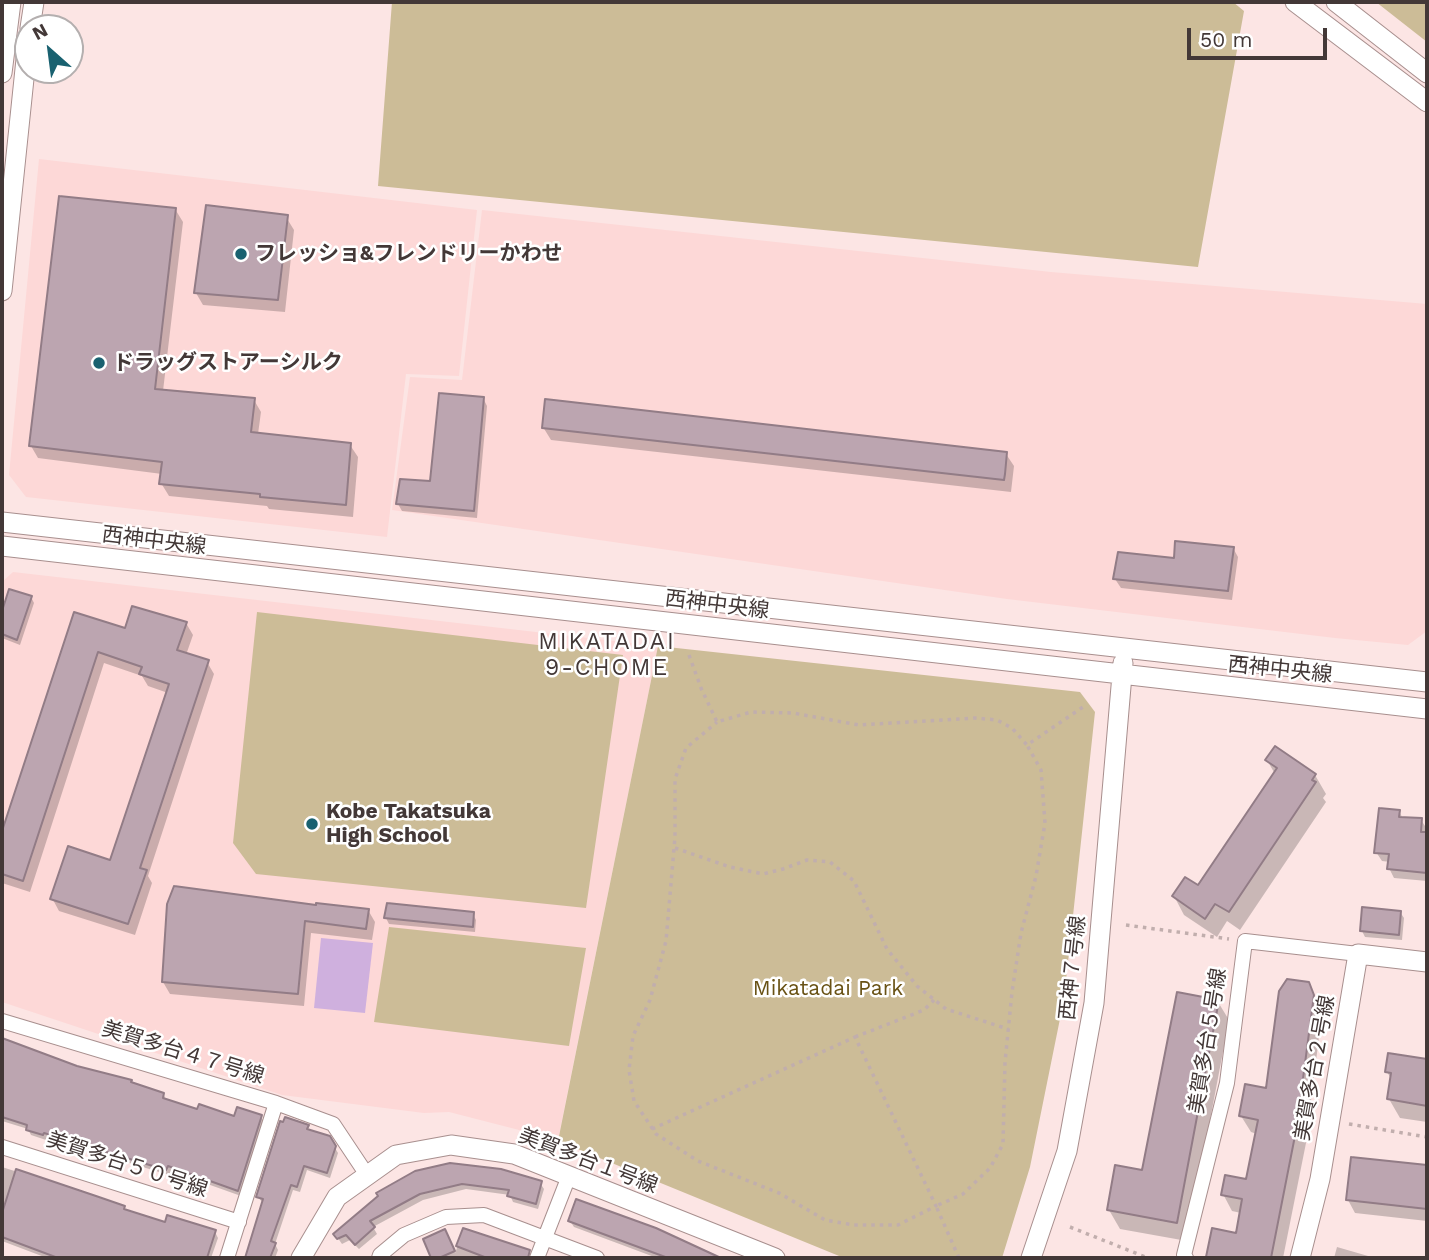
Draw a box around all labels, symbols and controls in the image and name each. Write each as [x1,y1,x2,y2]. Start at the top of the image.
north arrow [14,14,84,84]
scale bar [1191,14,1331,58]
text: N [28,18,51,45]
text: 50 m [1200,27,1252,52]
place label: フレッショ&フレンドリーかわせ [255,241,563,267]
marker: フレッショ&フレンドリーかわせ [233,246,249,262]
place label: ドラッグストアーシルク [113,350,343,376]
marker: ドラッグストアーシルク [91,355,107,371]
street label: 西神中央線 [100,522,208,560]
street label: 西神中央線 [663,586,771,624]
district label: MIKATADAI 9-CHOME [539,628,675,682]
street label: 西神中央線 [1226,652,1334,688]
place label: Kobe Takatsuka High School [326,799,491,849]
marker: Kobe Takatsuka High School [304,816,320,832]
street label: 西神７号線 [1055,914,1091,1022]
street label: 美賀多台５号線 [1184,966,1232,1116]
park label: Mikatadai Park [753,976,903,1002]
street label: 美賀多台２号線 [1290,993,1340,1143]
street label: 美賀多台４７号線 [99,1016,267,1090]
street label: 美賀多台１号線 [515,1123,661,1199]
street label: 美賀多台５０号線 [43,1127,211,1203]

